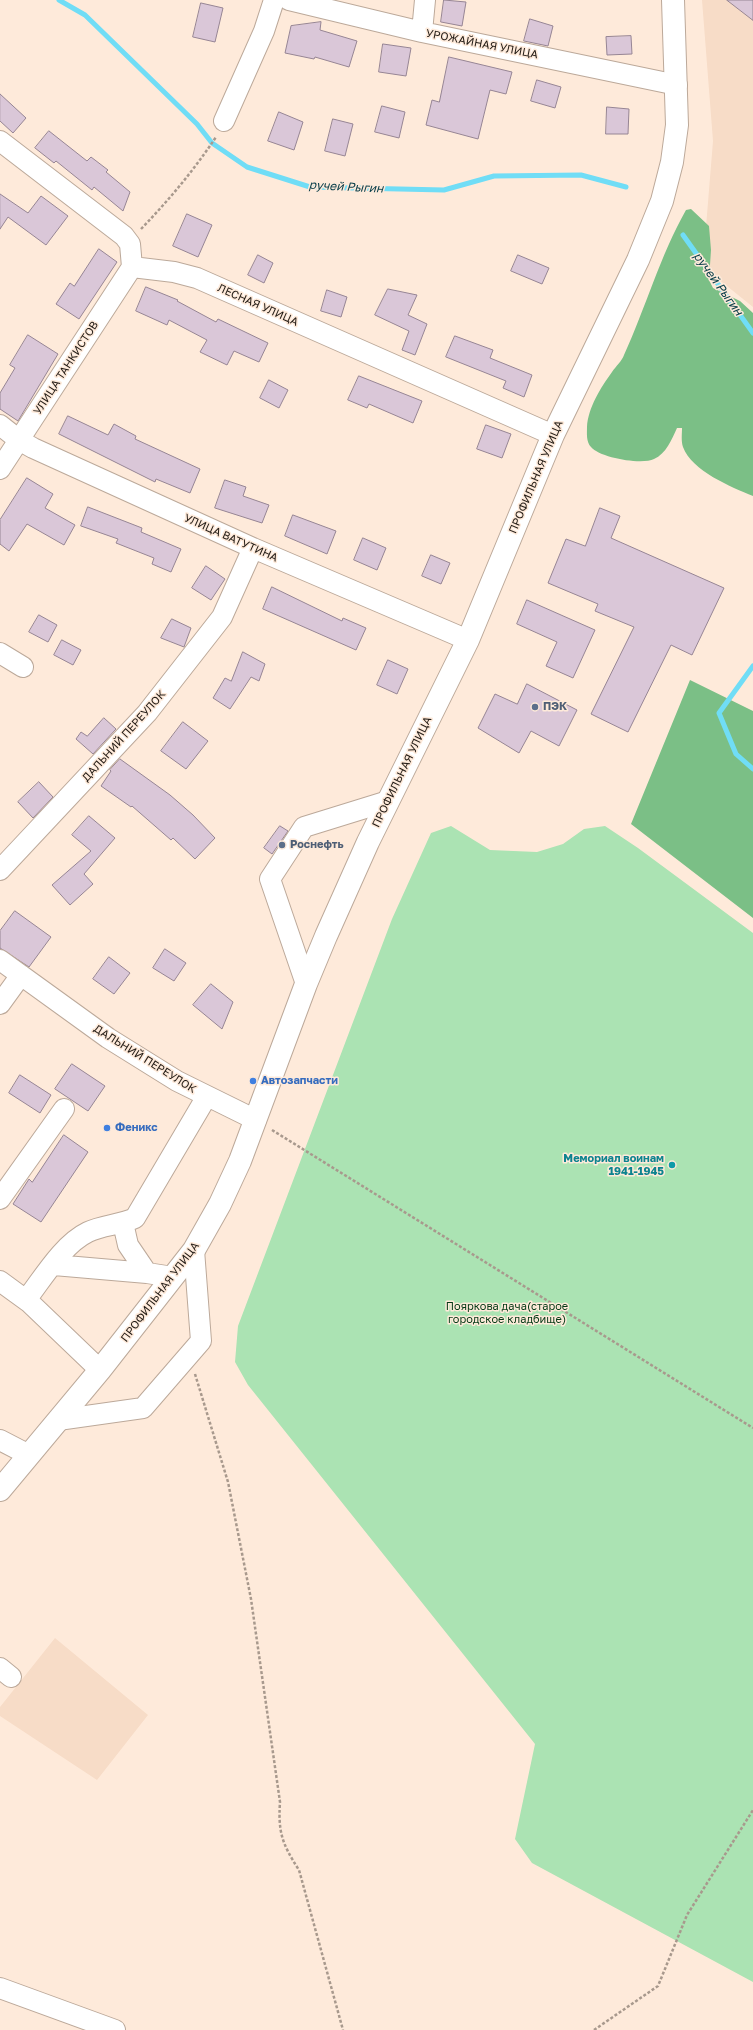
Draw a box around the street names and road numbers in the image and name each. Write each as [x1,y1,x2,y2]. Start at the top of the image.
street label: УРОЖАЙНАЯ УЛИЦА [425,27,539,61]
street label: ЛЕСНАЯ УЛИЦА [216,281,300,329]
street label: УЛИЦА ТАНКИСТОВ [31,319,101,417]
street label: ПРОФИЛЬНАЯ УЛИЦА [506,418,566,536]
street label: УЛИЦА ВАТУТИНА [182,511,280,565]
street label: ДАЛЬНИЙ ПЕРЕУЛОК [80,688,168,784]
street label: ПРОФИЛЬНАЯ УЛИЦА [369,714,435,830]
street label: ДАЛЬНИЙ ПЕРЕУЛОК [91,1022,199,1096]
street label: ПРОФИЛЬНАЯ УЛИЦА [118,1239,202,1345]

